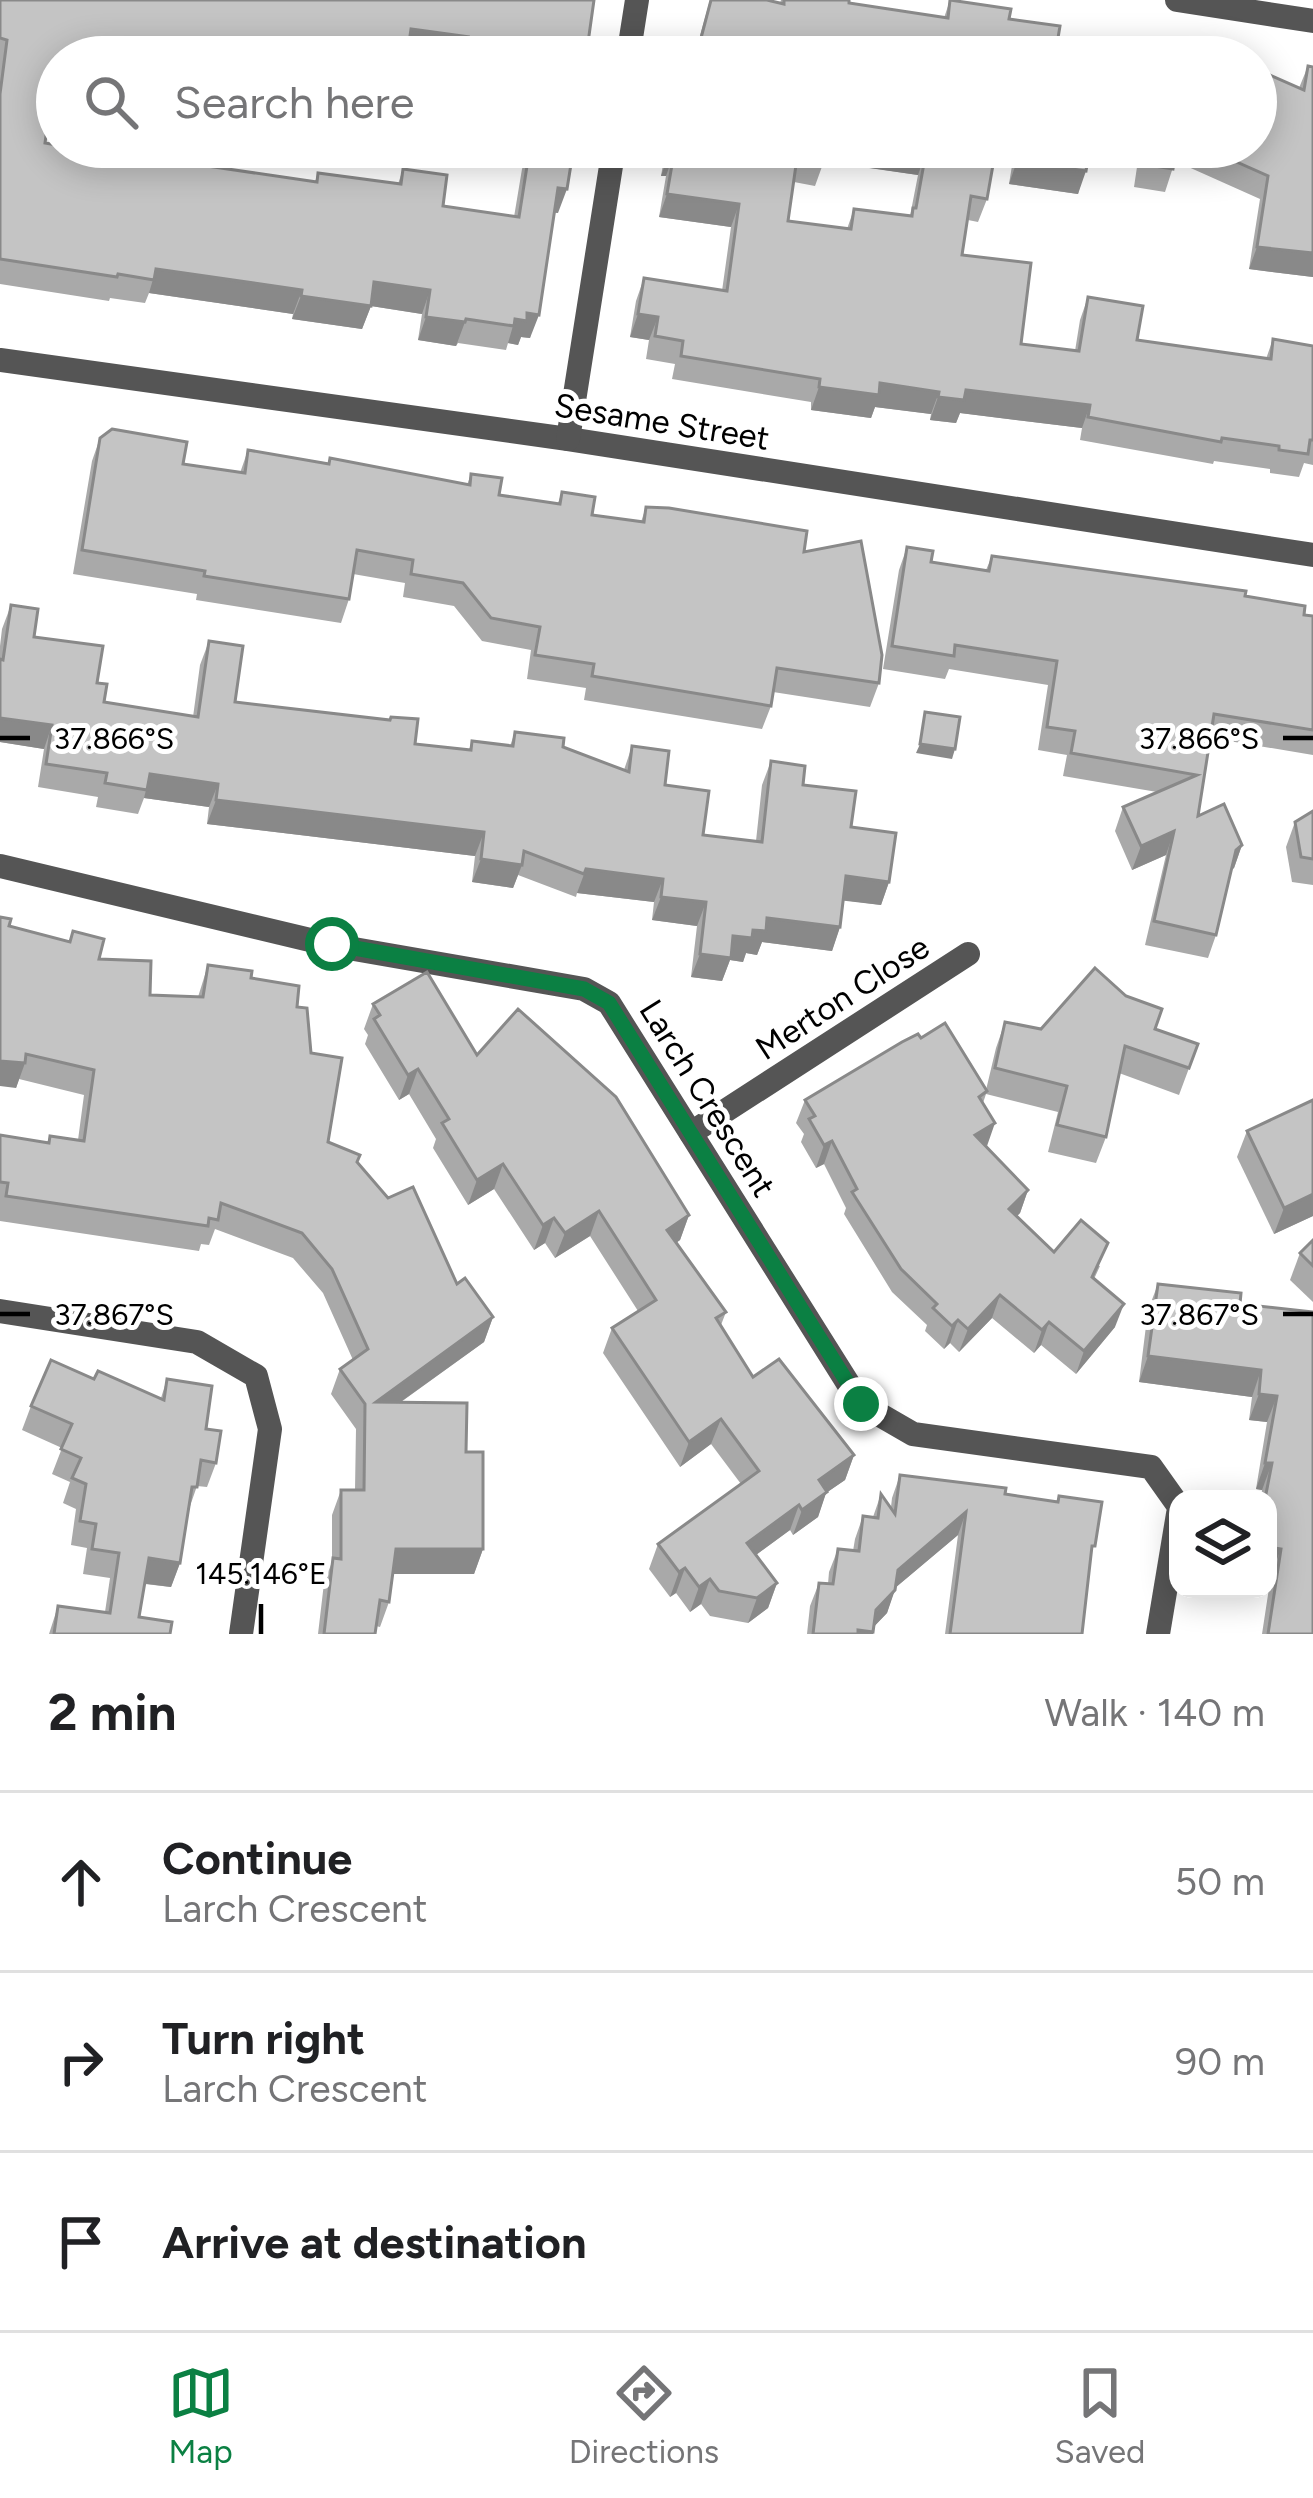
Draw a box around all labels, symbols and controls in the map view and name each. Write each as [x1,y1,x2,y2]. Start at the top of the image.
search box [36,36,1277,168]
icon: search [78,69,144,135]
text: Search here [174,75,414,129]
street label: Sesame Street [552,385,772,458]
text: 37.866°S [54,720,174,757]
text: 37.866°S [1139,720,1259,757]
route start [305,917,359,971]
street label: Merton Close [748,927,936,1068]
street label: Larch Crescent [632,993,784,1204]
text: 37.867°S [54,1296,174,1333]
text: 37.867°S [1139,1296,1259,1333]
route end [834,1377,888,1431]
map controls [1169,1490,1277,1598]
button: layers [1169,1490,1277,1598]
text: 145.146°E [195,1555,327,1592]
text: 2 min [48,1682,176,1743]
text: Walk · 140 m [1044,1689,1265,1736]
text: Continue [162,1831,352,1885]
icon: ahead [48,1849,114,1915]
text: 50 m [1175,1858,1265,1905]
text: Larch Crescent [162,1885,428,1932]
text: Turn right [162,2011,365,2065]
icon: right [48,2029,114,2095]
text: 90 m [1175,2038,1265,2085]
text: Larch Crescent [162,2065,428,2112]
icon: arrive [48,2209,114,2275]
text: Arrive at destination [162,2215,586,2269]
tab: Map [168,2360,234,2471]
tab: Directions [569,2360,719,2471]
tab: Saved [1054,2360,1145,2471]

